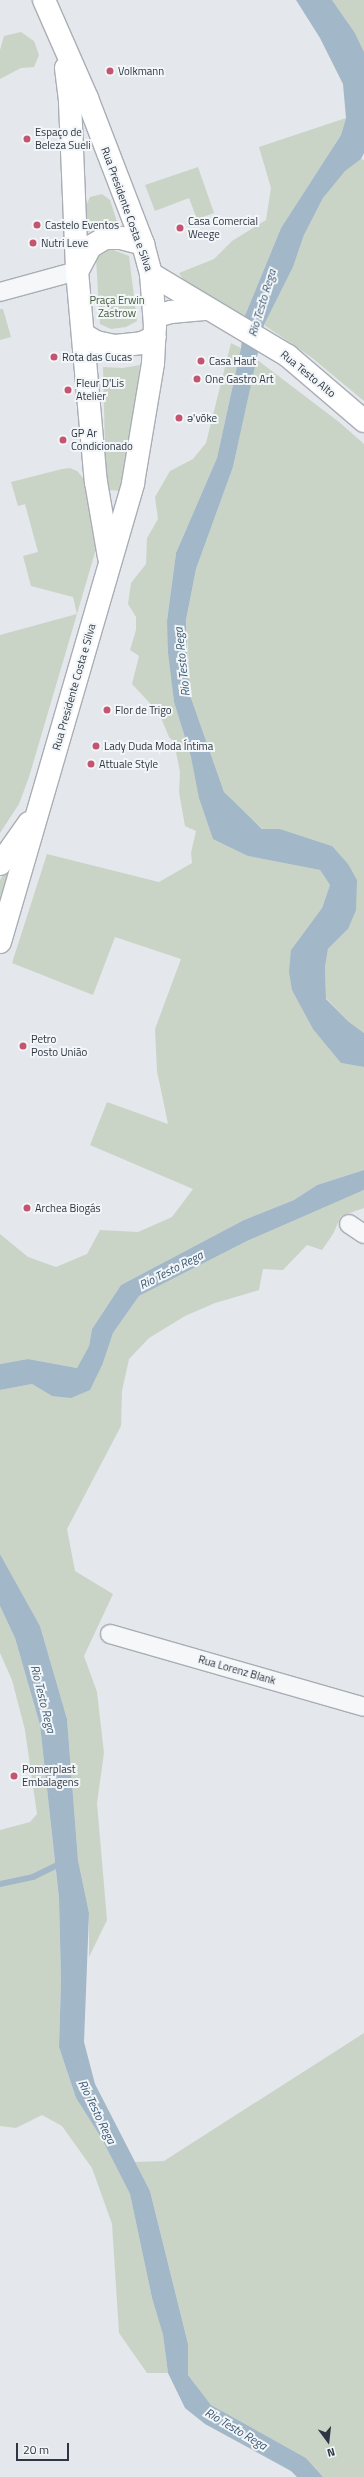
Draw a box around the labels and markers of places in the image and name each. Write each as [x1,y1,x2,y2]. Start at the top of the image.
place label: Volkmann [118,64,164,78]
marker: Volkmann [105,66,115,76]
place label: Espaço de Beleza Sueli [35,126,91,152]
marker: Espaço de Beleza Sueli [22,134,32,144]
place label: Casa Comercial Weege [188,215,258,241]
place label: Castelo Eventos [45,218,119,232]
marker: Castelo Eventos [32,220,42,230]
marker: Casa Comercial Weege [175,223,185,233]
place label: Nutri Leve [41,236,88,250]
marker: Nutri Leve [28,238,38,248]
place label: Rota das Cucas [62,350,132,364]
marker: Rota das Cucas [49,352,59,362]
place label: Casa Haut [209,354,256,368]
marker: Casa Haut [196,356,206,366]
place label: One Gastro Art [205,372,274,386]
marker: One Gastro Art [192,374,202,384]
place label: Fleur D'Lis Atelier [76,377,124,403]
marker: Fleur D'Lis Atelier [63,385,73,395]
place label: ǝ'vōke [187,411,217,425]
marker: ǝ'vōke [174,413,184,423]
place label: GP Ar Condicionado [71,427,133,453]
marker: GP Ar Condicionado [58,435,68,445]
place label: Flor de Trigo [115,703,172,717]
marker: Flor de Trigo [102,705,112,715]
place label: Lady Duda Moda Íntima [104,739,213,753]
marker: Lady Duda Moda Íntima [91,741,101,751]
place label: Attuale Style [99,757,158,771]
marker: Attuale Style [86,759,96,769]
place label: Petro Posto União [31,1033,87,1059]
marker: Petro Posto União [18,1041,28,1051]
place label: Archea Biogás [35,1201,101,1215]
marker: Archea Biogás [22,1203,32,1213]
place label: Pomerplast Embalagens [22,1763,79,1789]
marker: Pomerplast Embalagens [9,1771,19,1781]

